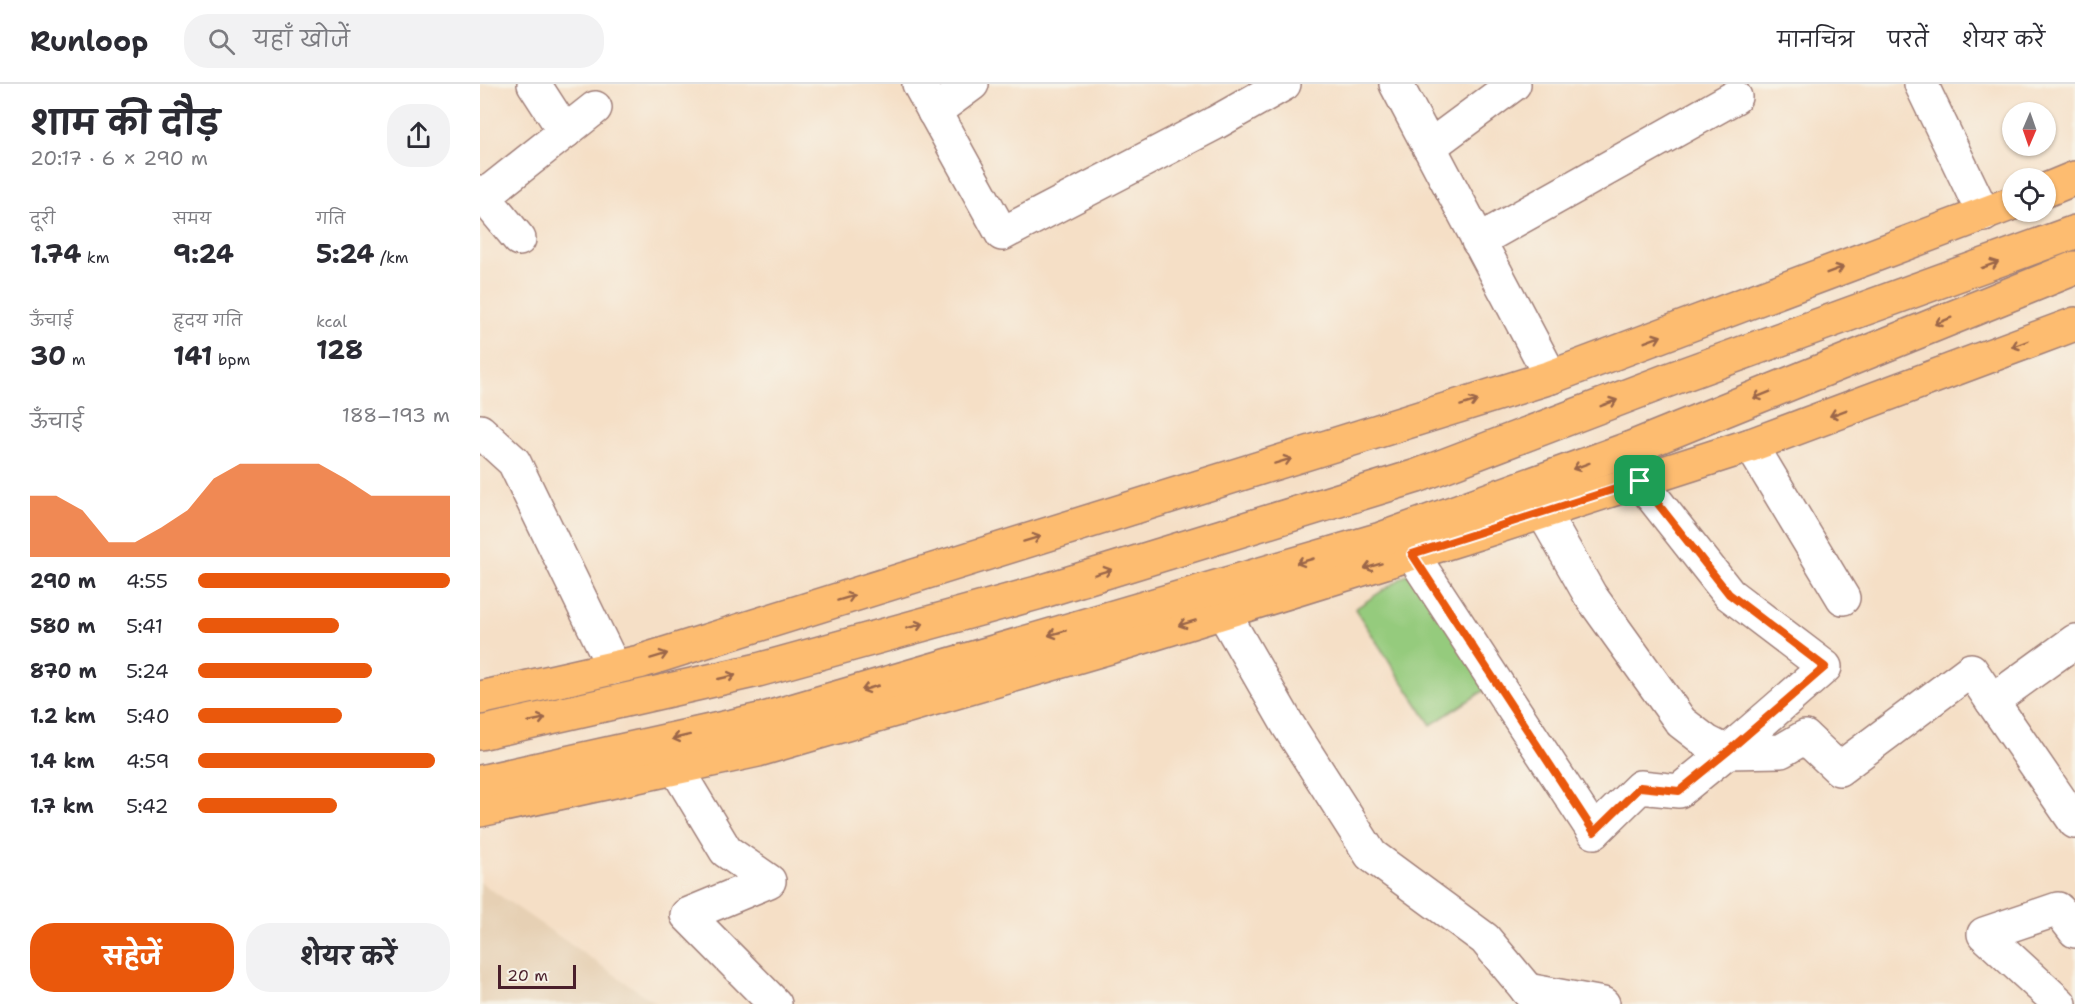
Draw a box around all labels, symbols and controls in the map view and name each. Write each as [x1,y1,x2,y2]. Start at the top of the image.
search box [184,14,604,68]
text: Runloop [30,22,148,60]
icon: search [205,25,238,58]
text: यहाँ खोजें [253,25,350,54]
text: मानचित्र [1777,26,1854,54]
text: परतें [1887,26,1929,54]
text: शेयर करें [1962,26,2045,54]
text: शाम की दौड़ [30,100,220,145]
north arrow [2002,102,2056,156]
map controls [2002,102,2056,222]
button: share [387,104,450,167]
text: 20:17 · 6 × 290 m [30,145,208,171]
button: locate [2002,168,2056,222]
text: दूरी [30,208,55,229]
text: समय [173,208,211,229]
text: गति [316,208,345,229]
text: 1.74 [30,236,81,271]
text: 9:24 [173,236,234,271]
text: 5:24 [316,236,375,271]
text: km [81,247,110,268]
text: /km [375,247,409,268]
one-way arrow [1980,258,1998,269]
one-way arrow [1826,264,1844,275]
text: ऊँचाई [30,310,73,331]
text: हृदय गति [173,310,242,331]
text: kcal [316,311,347,332]
one-way arrow [1934,316,1953,327]
text: 128 [316,332,363,367]
one-way arrow [1643,332,1662,343]
text: 30 [30,338,66,373]
text: 141 [173,338,213,373]
one-way arrow [2011,340,2030,351]
text: m [66,349,86,370]
text: bpm [213,349,250,370]
one-way arrow [1753,390,1772,401]
one-way arrow [1599,396,1618,407]
one-way arrow [1459,397,1478,408]
text: 188–193 m [342,402,450,428]
text: ऊँचाई [30,408,84,434]
one-way arrow [1829,408,1847,419]
one-way arrow [1273,455,1292,466]
pin [1614,455,1665,506]
one-way arrow [1572,461,1591,472]
icon: arrive [1623,464,1656,497]
one-way arrow [1022,533,1041,544]
one-way arrow [1296,556,1315,567]
one-way arrow [1364,561,1383,572]
one-way arrow [1093,566,1112,577]
text: 290 m [30,568,96,594]
text: 4:55 [126,568,168,594]
one-way arrow [836,591,855,602]
text: 580 m [30,613,95,639]
text: 5:41 [126,613,163,639]
one-way arrow [1178,618,1197,629]
one-way arrow [906,620,925,632]
one-way arrow [1048,628,1067,639]
one-way arrow [650,650,669,661]
text: 870 m [30,658,97,684]
text: 5:24 [126,658,169,684]
one-way arrow [717,671,736,682]
one-way arrow [861,683,880,694]
text: 1.2 km [30,703,96,729]
text: 5:40 [126,703,170,729]
one-way arrow [527,714,546,725]
one-way arrow [672,732,691,743]
text: 1.4 km [30,748,95,774]
text: 4:59 [126,748,170,774]
text: 1.7 km [30,793,94,819]
text: 5:42 [126,793,168,819]
button: सहेजें [30,923,234,992]
button: शेयर करें [246,923,450,992]
scale bar [498,962,576,990]
text: 20 m [507,965,548,986]

